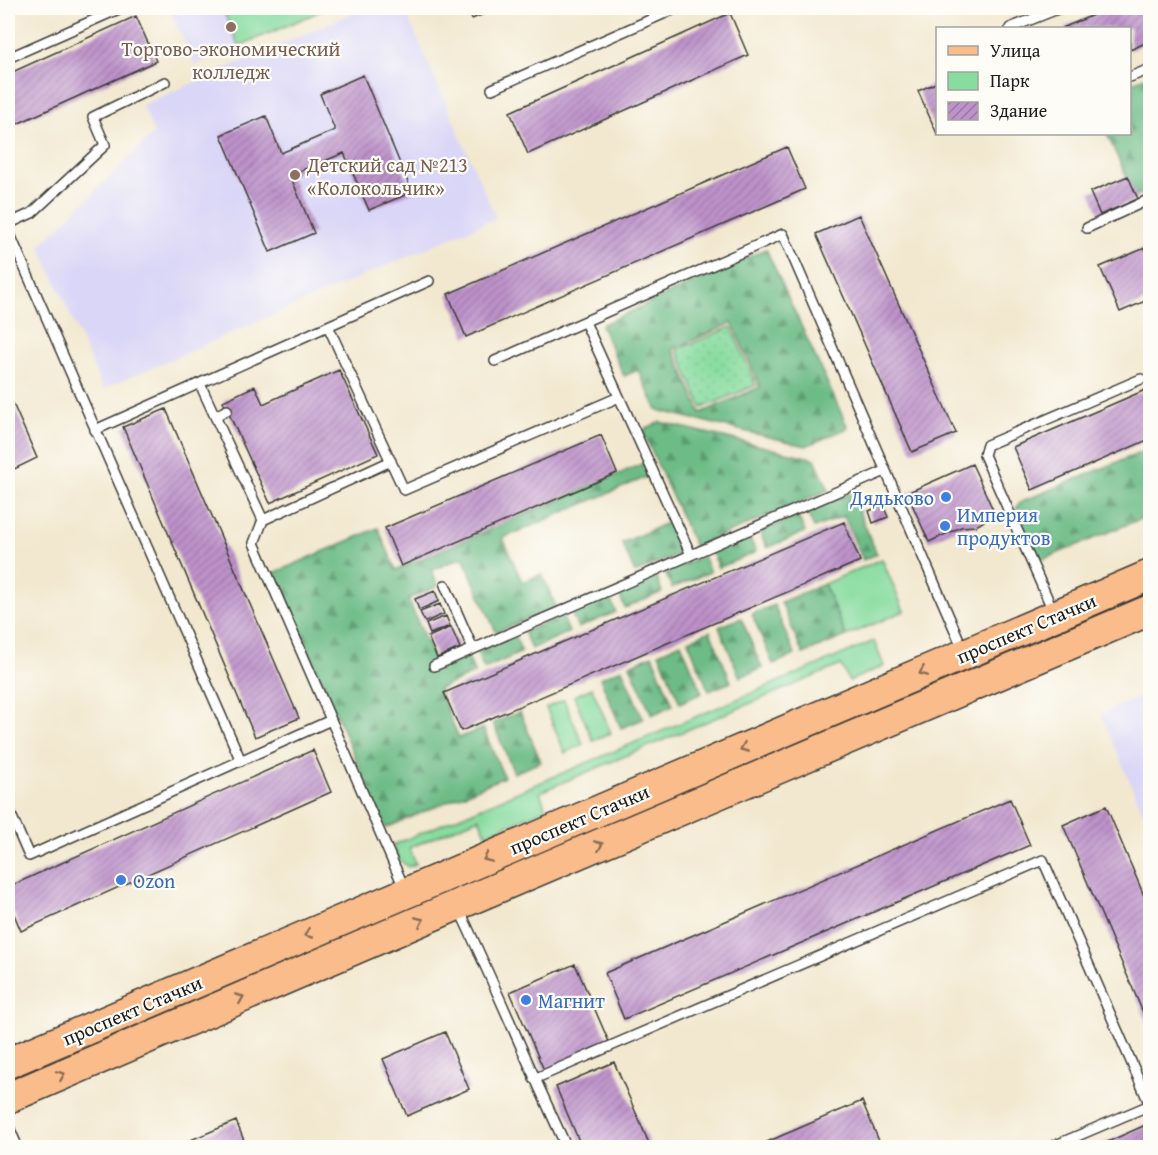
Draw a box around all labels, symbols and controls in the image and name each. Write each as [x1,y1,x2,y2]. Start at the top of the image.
marker: Торгово-экономический колледж [224,20,238,34]
legend [936,27,1131,135]
place label: Торгово-экономический колледж [122,34,341,86]
text: Улица [990,37,1041,64]
text: Парк [990,67,1030,94]
text: Здание [990,97,1047,124]
place label: Детский сад №213 «Колокольчик» [306,150,468,202]
marker: Детский сад №213 «Колокольчик» [288,168,302,182]
place label: Дядьково [849,483,934,512]
marker: Дядьково [939,490,953,504]
place label: Империя продуктов [957,500,1050,552]
marker: Империя продуктов [938,519,952,533]
street label: проспект Стачки [952,585,1101,671]
one-way arrow [918,665,929,677]
one-way arrow [739,741,750,753]
street label: проспект Стачки [505,776,654,862]
one-way arrow [593,840,604,852]
one-way arrow [482,851,493,863]
place label: Ozon [133,866,175,895]
marker: Ozon [114,873,128,887]
one-way arrow [413,916,424,928]
one-way arrow [303,927,314,939]
street label: проспект Стачки [58,967,207,1053]
place label: Магнит [538,986,605,1015]
one-way arrow [234,993,245,1005]
marker: Магнит [519,993,533,1007]
one-way arrow [55,1070,66,1082]

